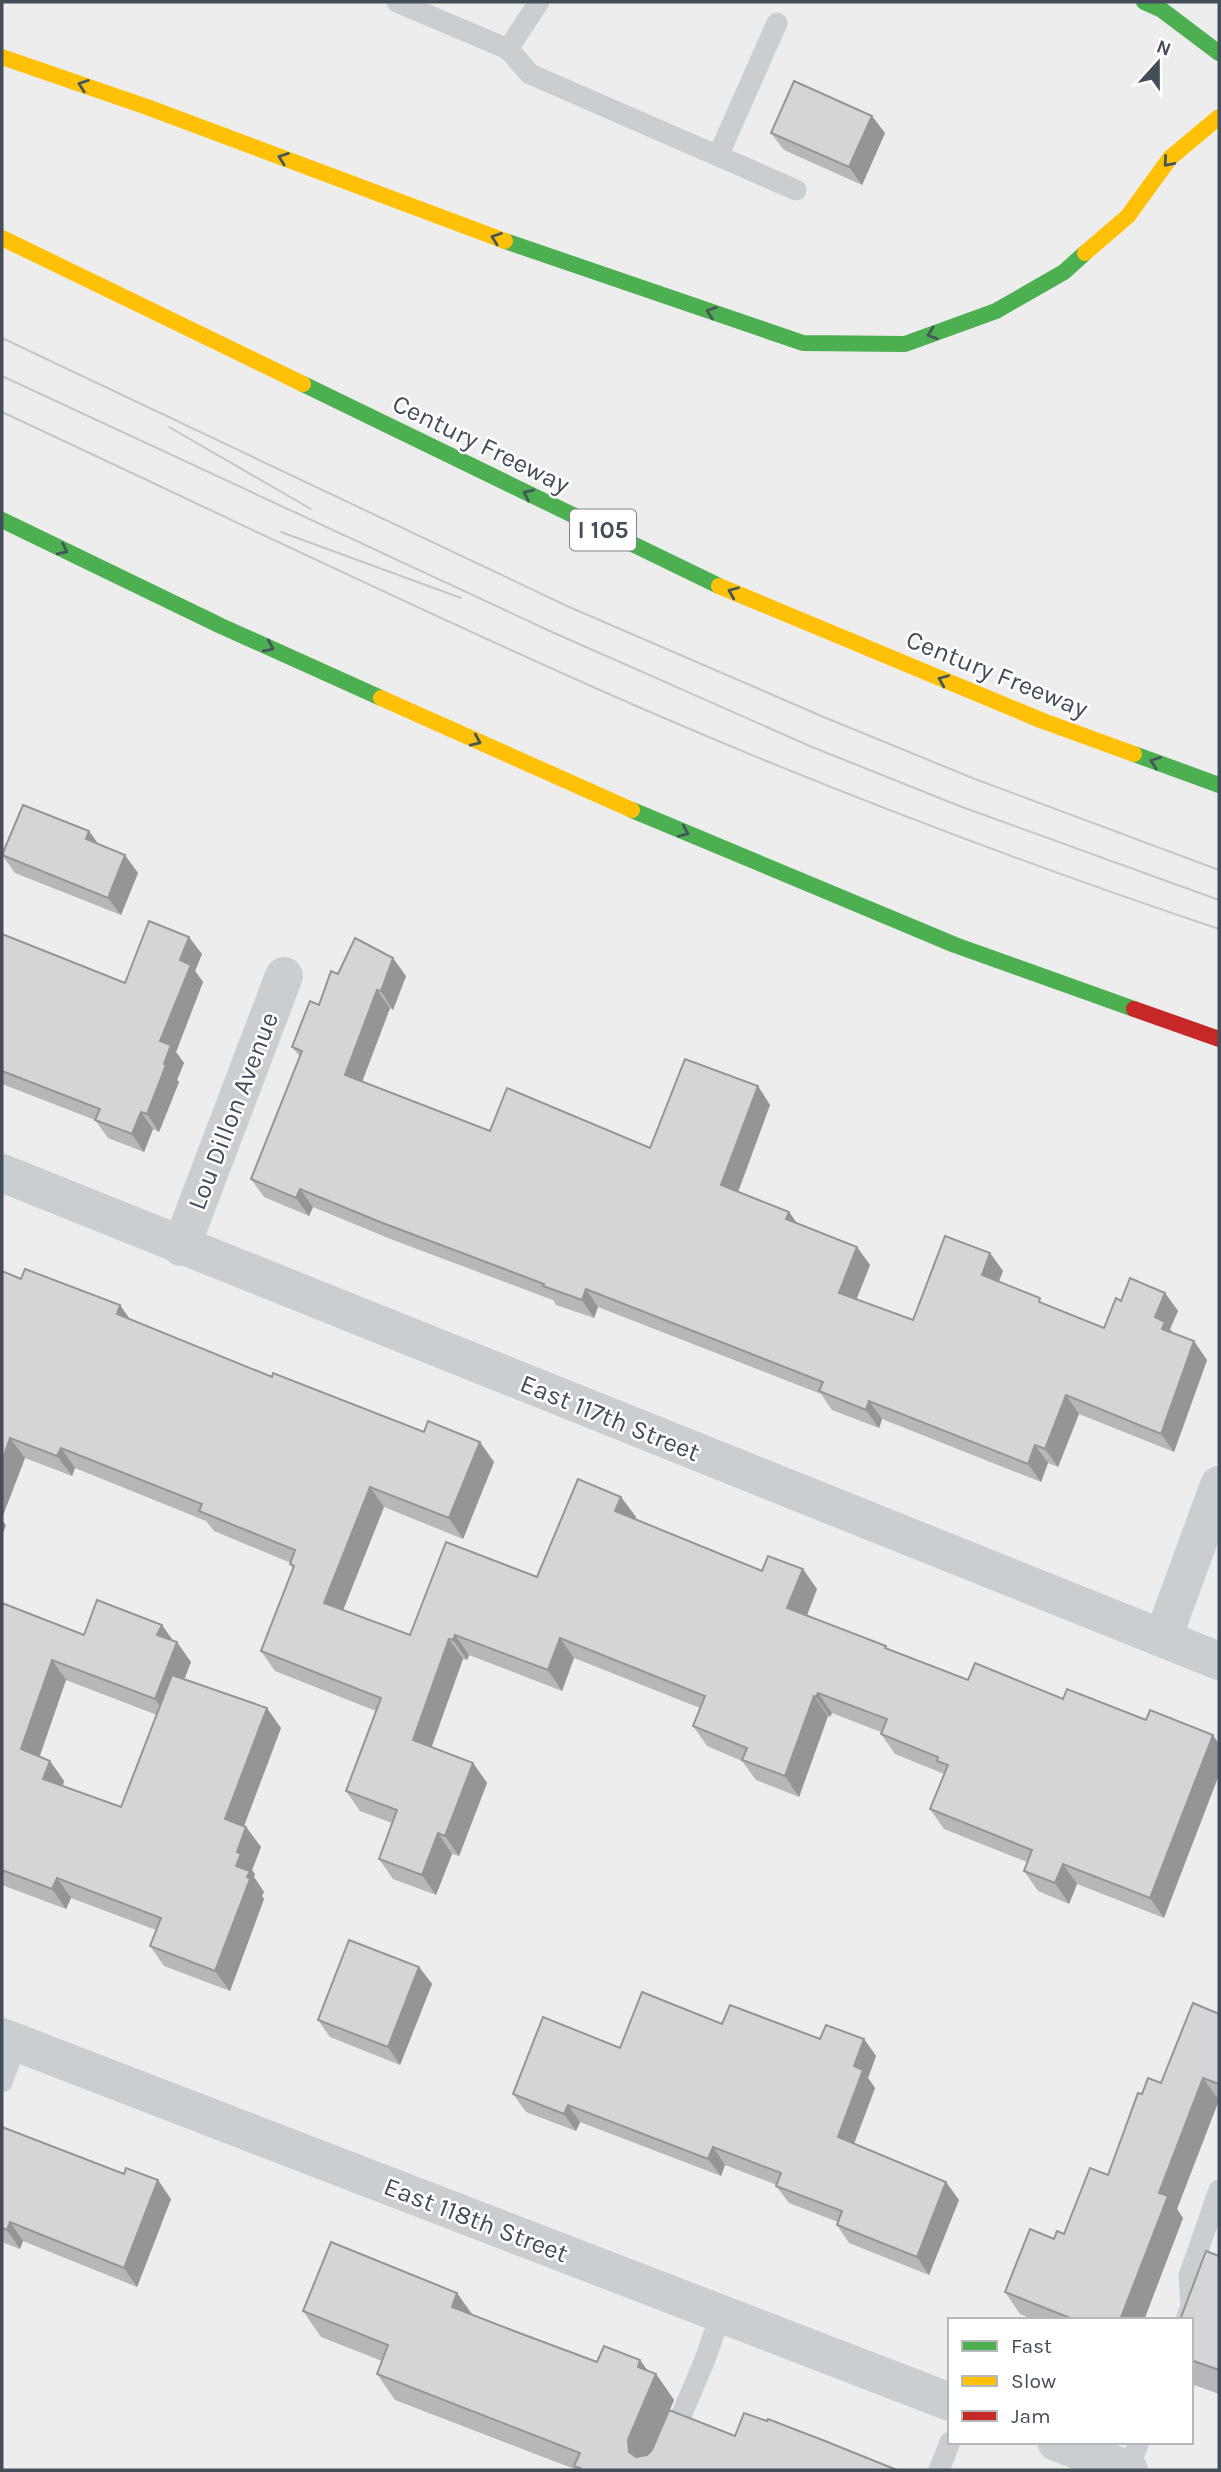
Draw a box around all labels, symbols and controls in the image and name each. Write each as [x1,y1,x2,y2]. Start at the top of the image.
north arrow [1123,28,1193,98]
text: N [1153,35,1174,61]
one-way arrow [77,79,89,93]
one-way arrow [278,152,290,166]
one-way arrow [1164,154,1176,167]
one-way arrow [491,232,503,246]
one-way arrow [706,306,718,320]
one-way arrow [926,326,938,340]
street label: Century Freeway [387,388,575,500]
one-way arrow [523,488,535,502]
road number: I 105 [570,509,636,550]
one-way arrow [56,541,68,555]
one-way arrow [728,586,740,600]
street label: Century Freeway [902,623,1092,725]
one-way arrow [261,639,274,653]
one-way arrow [938,674,950,688]
one-way arrow [469,733,481,747]
one-way arrow [1150,756,1162,770]
one-way arrow [677,824,690,838]
street label: Lou Dillon Avenue [181,1008,285,1214]
street label: East 117th Street [516,1368,705,1468]
street label: East 118th Street [380,2171,573,2269]
legend [948,2318,1193,2444]
text: Fast [1011,2334,1052,2358]
text: Slow [1011,2369,1056,2393]
text: Jam [1011,2404,1051,2428]

